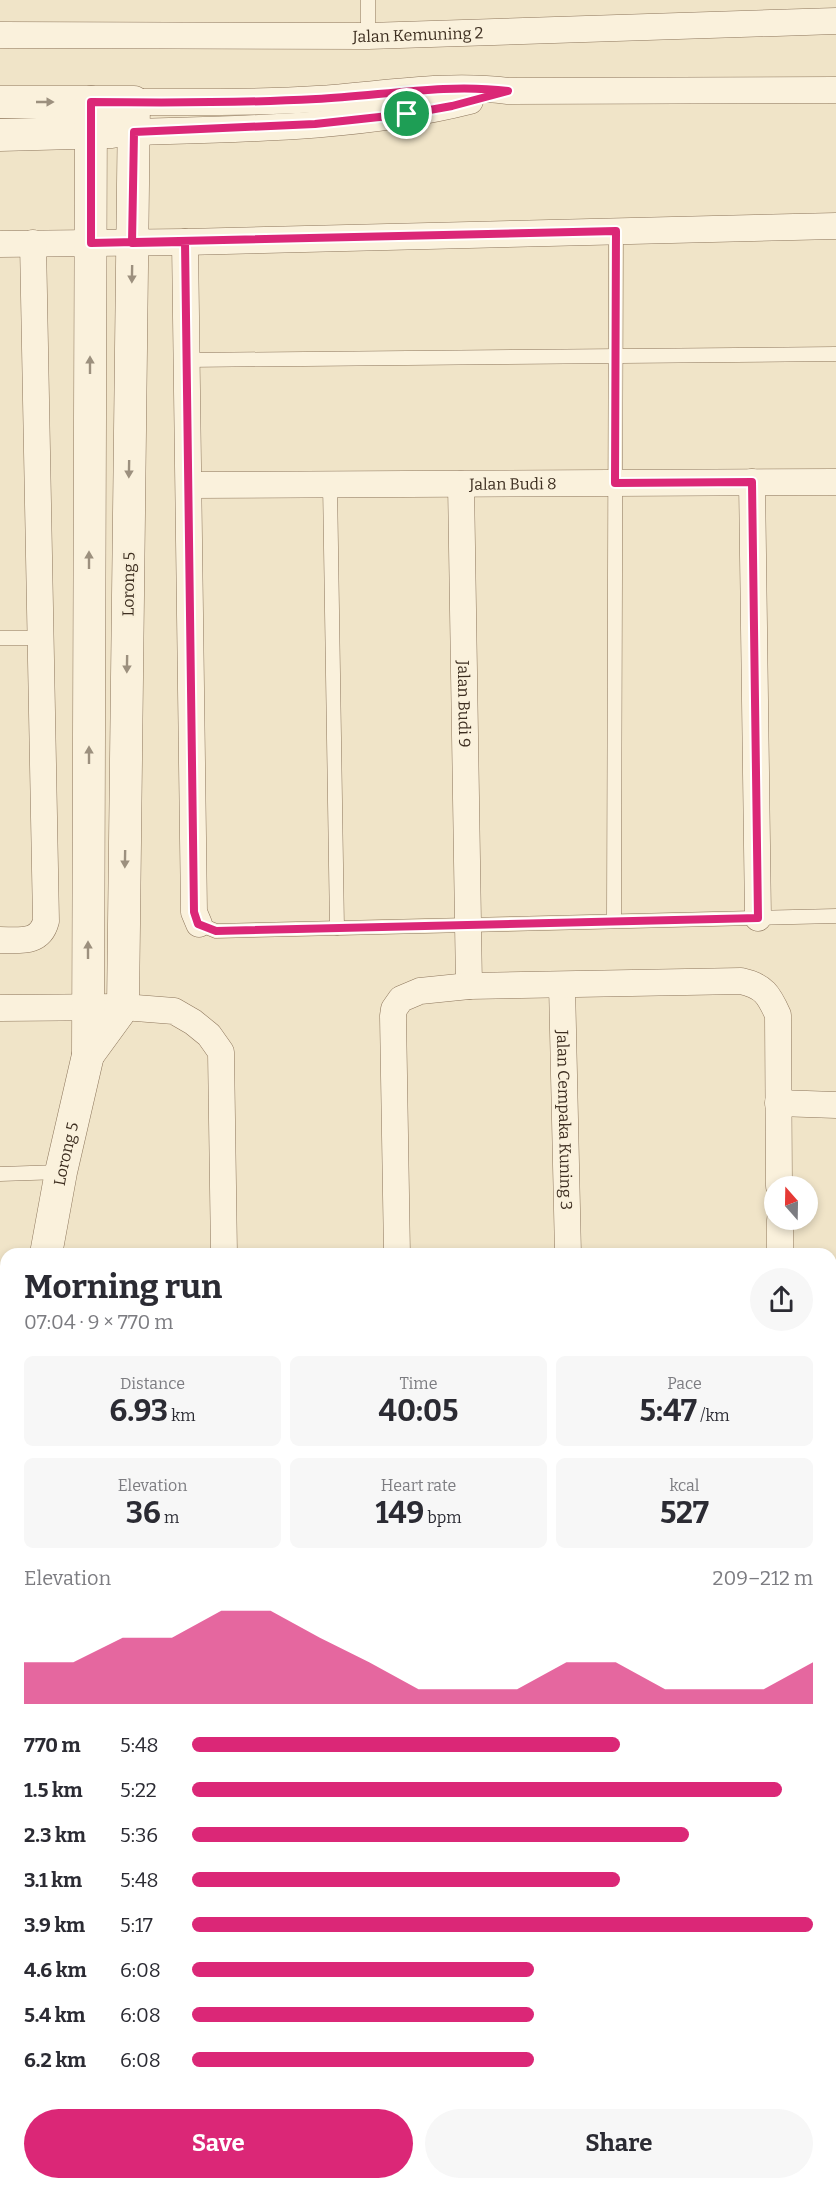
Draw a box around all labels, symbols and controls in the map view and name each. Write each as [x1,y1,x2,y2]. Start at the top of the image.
street label: Jalan Kemuning 2 [352,23,484,46]
pin [381,88,432,139]
one-way arrow [36,97,55,107]
icon: arrive [390,97,423,130]
one-way arrow [127,265,137,284]
one-way arrow [85,356,95,375]
one-way arrow [125,460,134,479]
street label: Jalan Budi 8 [468,474,557,494]
one-way arrow [84,551,94,570]
street label: Lorong 5 [118,552,139,616]
one-way arrow [122,655,132,674]
street label: Jalan Budi 9 [454,659,474,748]
one-way arrow [84,746,94,765]
one-way arrow [120,850,129,869]
one-way arrow [83,941,93,960]
street label: Jalan Cempaka Kuning 3 [553,1029,576,1210]
street label: Lorong 5 [50,1120,82,1187]
north arrow [764,1176,818,1230]
map controls [764,1176,818,1230]
text: Morning run [24,1267,222,1307]
button: share [750,1268,813,1331]
text: 07:04 · 9 × 770 m [24,1310,173,1334]
text: Distance [120,1374,185,1393]
text: Time [400,1374,437,1393]
text: Pace [667,1374,702,1393]
text: 6.93 [110,1393,168,1429]
text: 40:05 [379,1393,458,1429]
text: 5:47 [640,1393,697,1429]
text: km [168,1406,195,1425]
text: /km [697,1406,730,1425]
text: Elevation [118,1476,187,1495]
text: Heart rate [381,1476,456,1495]
text: kcal [670,1476,699,1495]
text: 36 [126,1495,161,1531]
text: 149 [375,1495,424,1531]
text: 527 [660,1495,709,1531]
text: m [161,1508,179,1527]
text: bpm [424,1508,462,1527]
text: Elevation [24,1566,111,1590]
text: 209–212 m [713,1566,813,1590]
text: 770 m [24,1733,81,1757]
text: 5:48 [120,1733,159,1757]
text: 1.5 km [24,1778,83,1802]
text: 5:22 [120,1778,157,1802]
text: 2.3 km [24,1823,86,1847]
text: 5:36 [120,1823,158,1847]
text: 3.1 km [24,1868,82,1892]
text: 5:48 [120,1868,159,1892]
text: 3.9 km [24,1913,85,1937]
text: 5:17 [120,1913,153,1937]
text: 4.6 km [24,1958,87,1982]
text: 6:08 [120,1958,161,1982]
text: 5.4 km [24,2003,85,2027]
text: 6:08 [120,2003,161,2027]
text: 6.2 km [24,2048,86,2072]
text: 6:08 [120,2048,161,2072]
button: Save [24,2109,413,2178]
button: Share [425,2109,813,2178]

